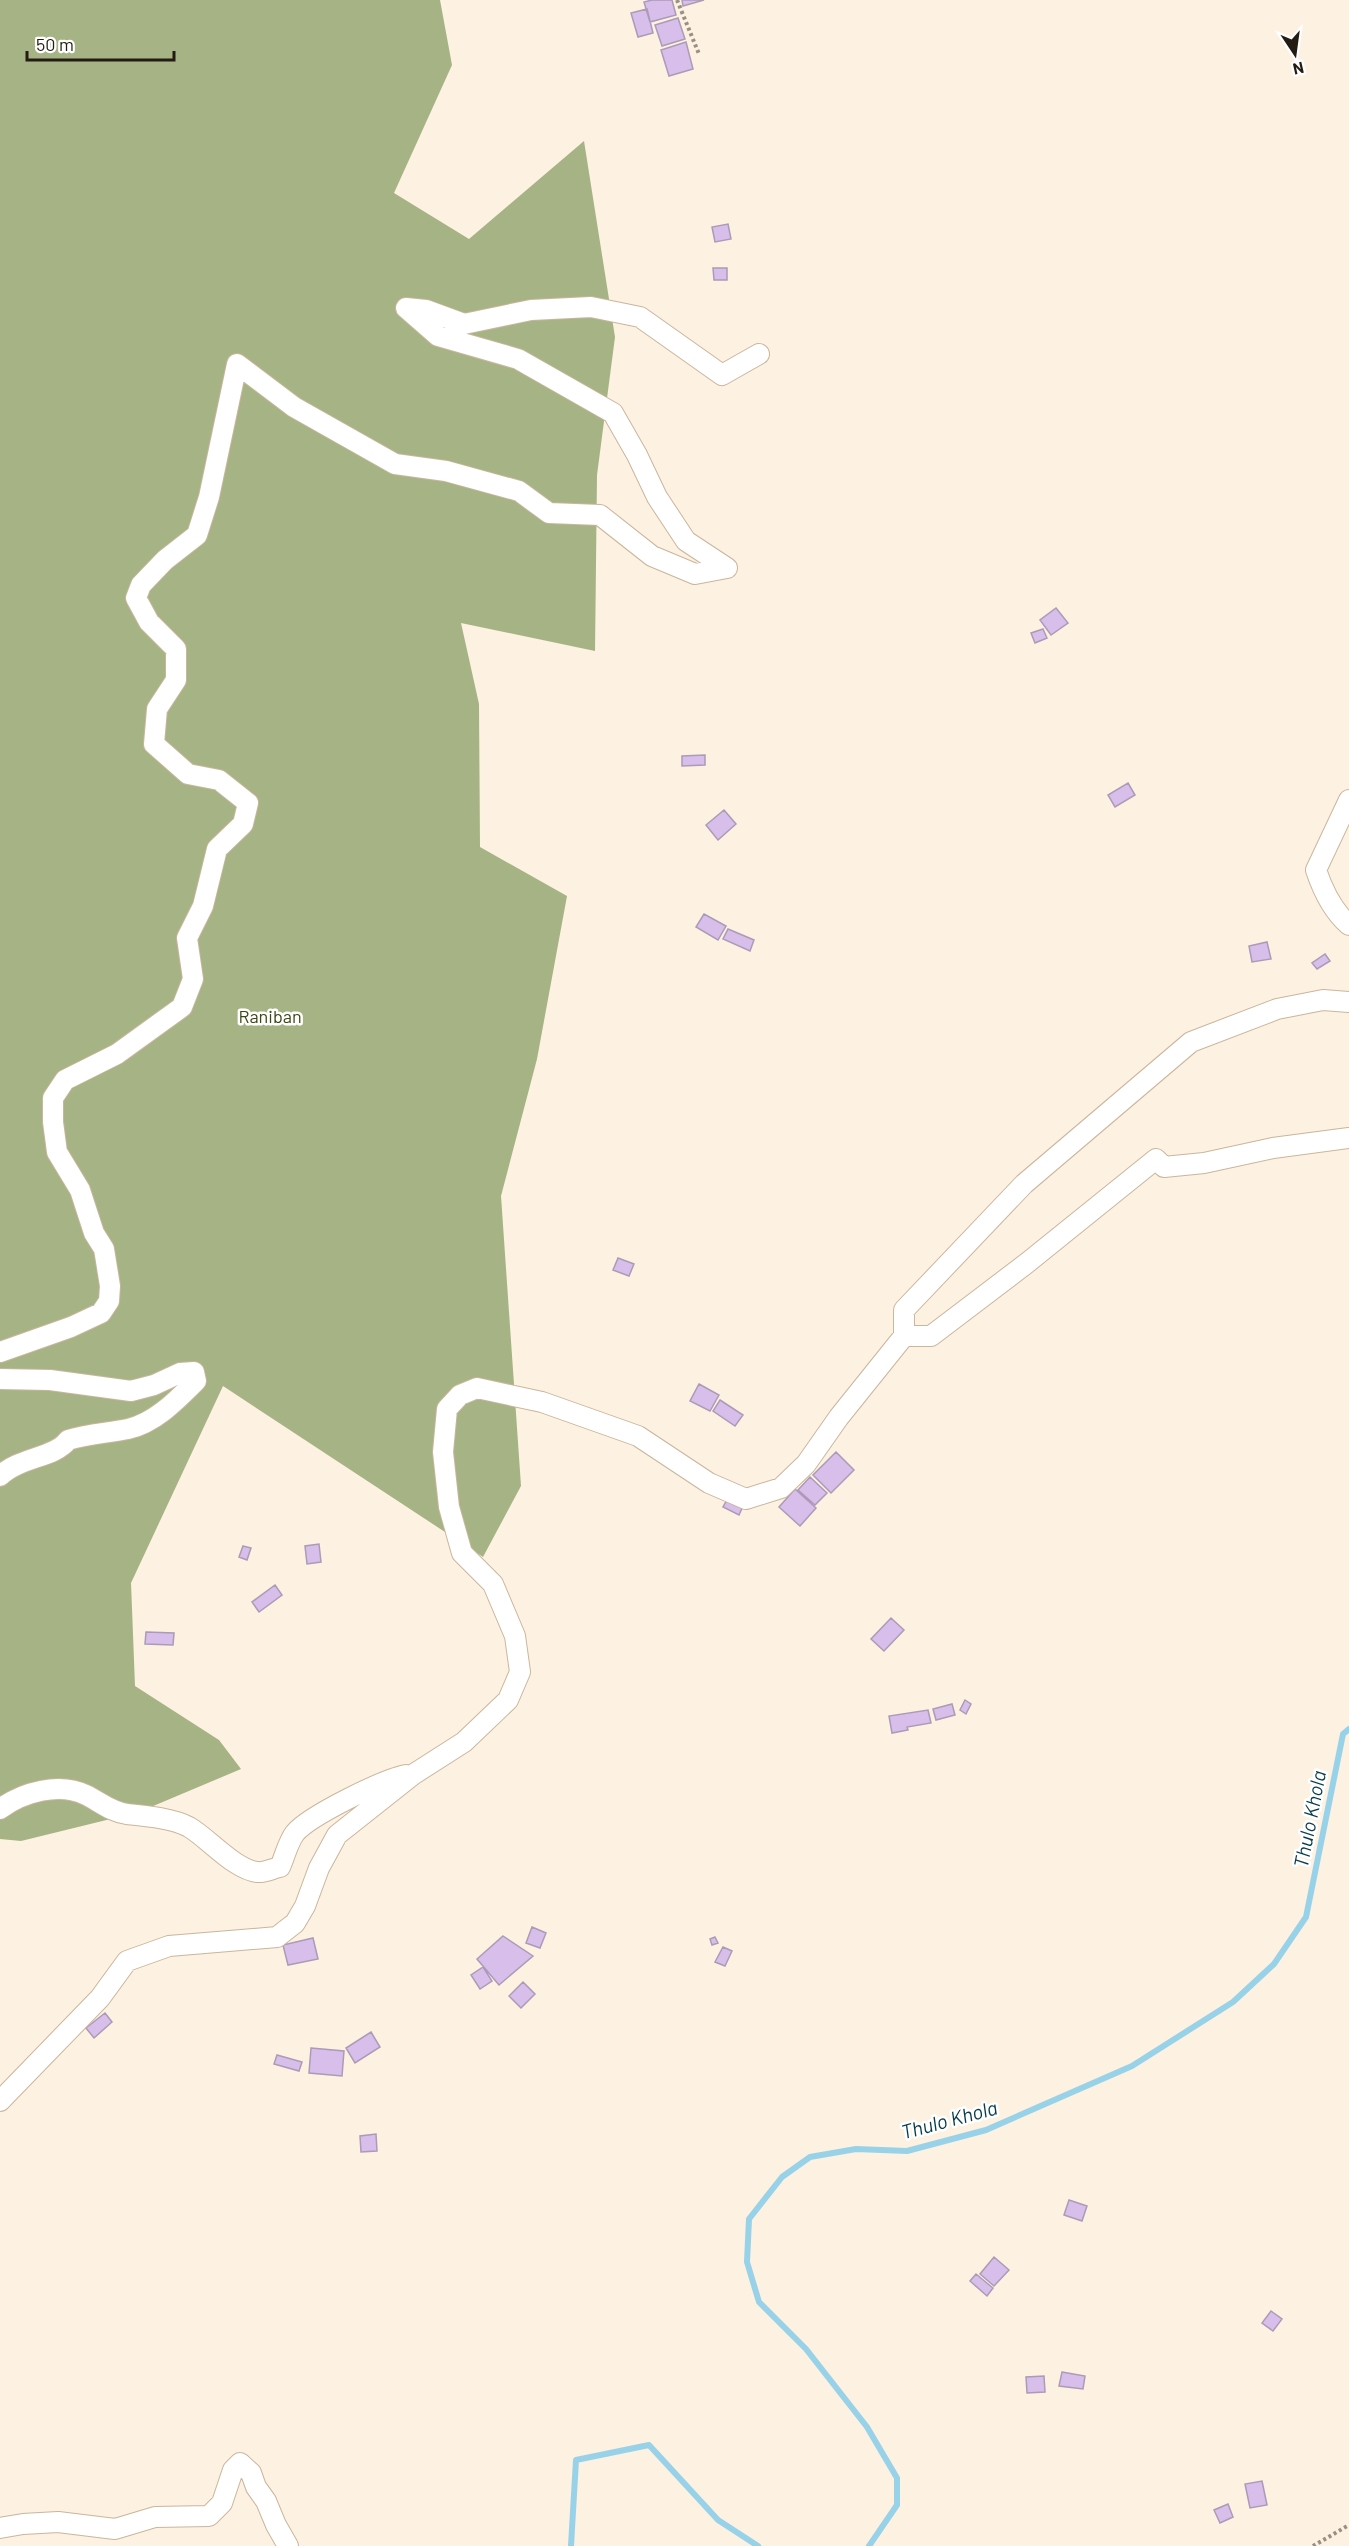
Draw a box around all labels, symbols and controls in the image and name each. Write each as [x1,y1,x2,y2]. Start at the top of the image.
scale bar [27,24,174,62]
north arrow [1265,24,1325,84]
text: 50 m [36,33,74,55]
text: N [1291,59,1306,80]
park label: Raniban [238,1005,302,1027]
water label: Thulo Khola [1288,1768,1330,1870]
water label: Thulo Khola [898,2095,1000,2143]

